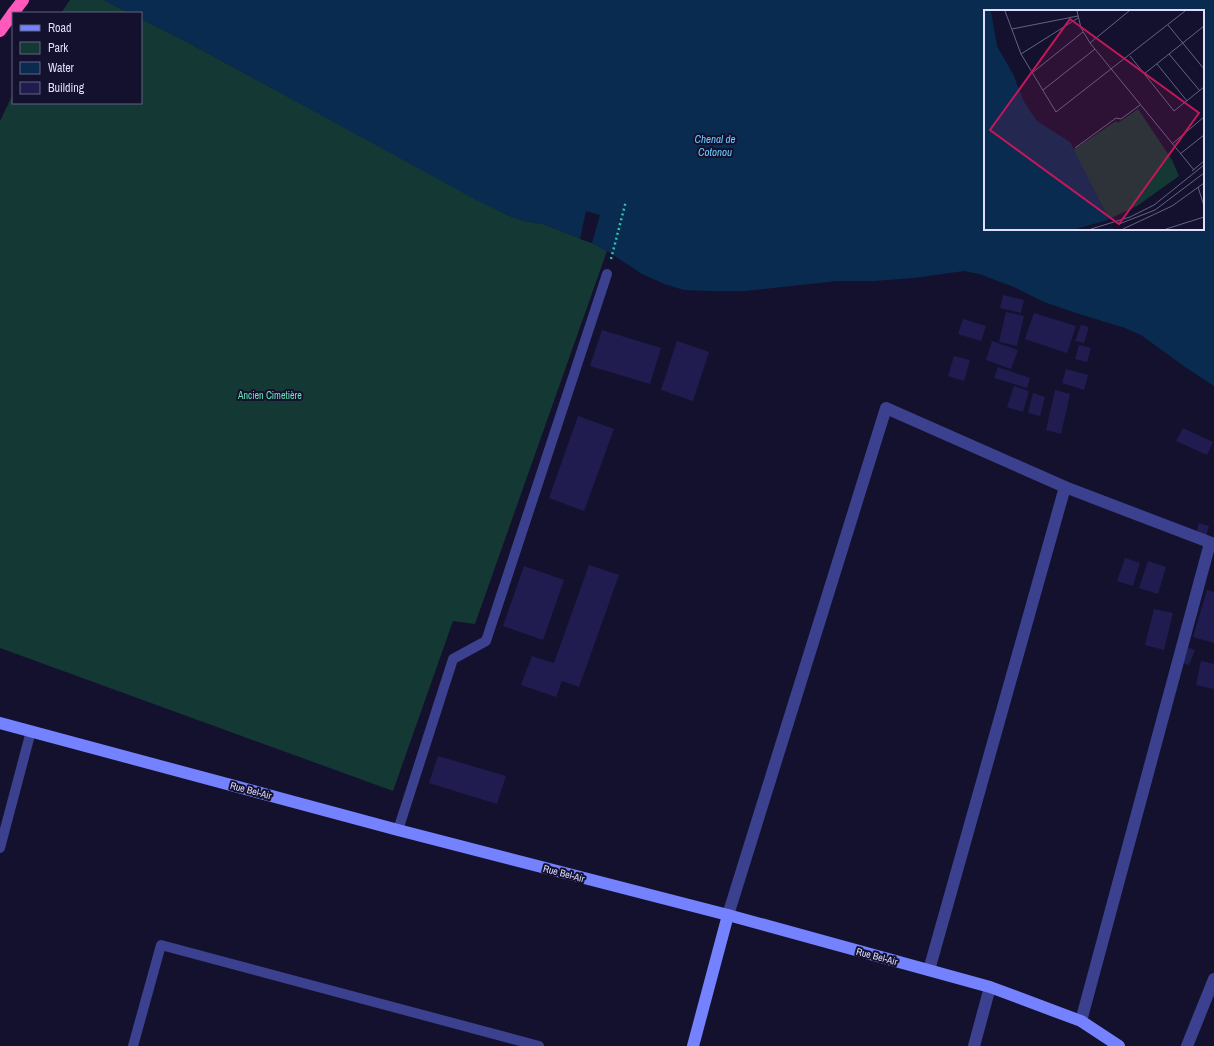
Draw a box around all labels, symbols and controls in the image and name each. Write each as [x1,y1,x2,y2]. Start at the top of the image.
inset map [984,10,1204,230]
legend [12,12,142,104]
text: Road [48,20,72,36]
text: Park [48,40,68,56]
text: Water [48,60,75,76]
text: Building [48,80,85,96]
water label: Chenal de Cotonou [694,132,736,159]
park label: Ancien Cimetière [237,389,302,402]
street label: Rue Bel-Air [229,779,273,802]
street label: Rue Bel-Air [542,862,586,885]
street label: Rue Bel-Air [855,945,899,968]

